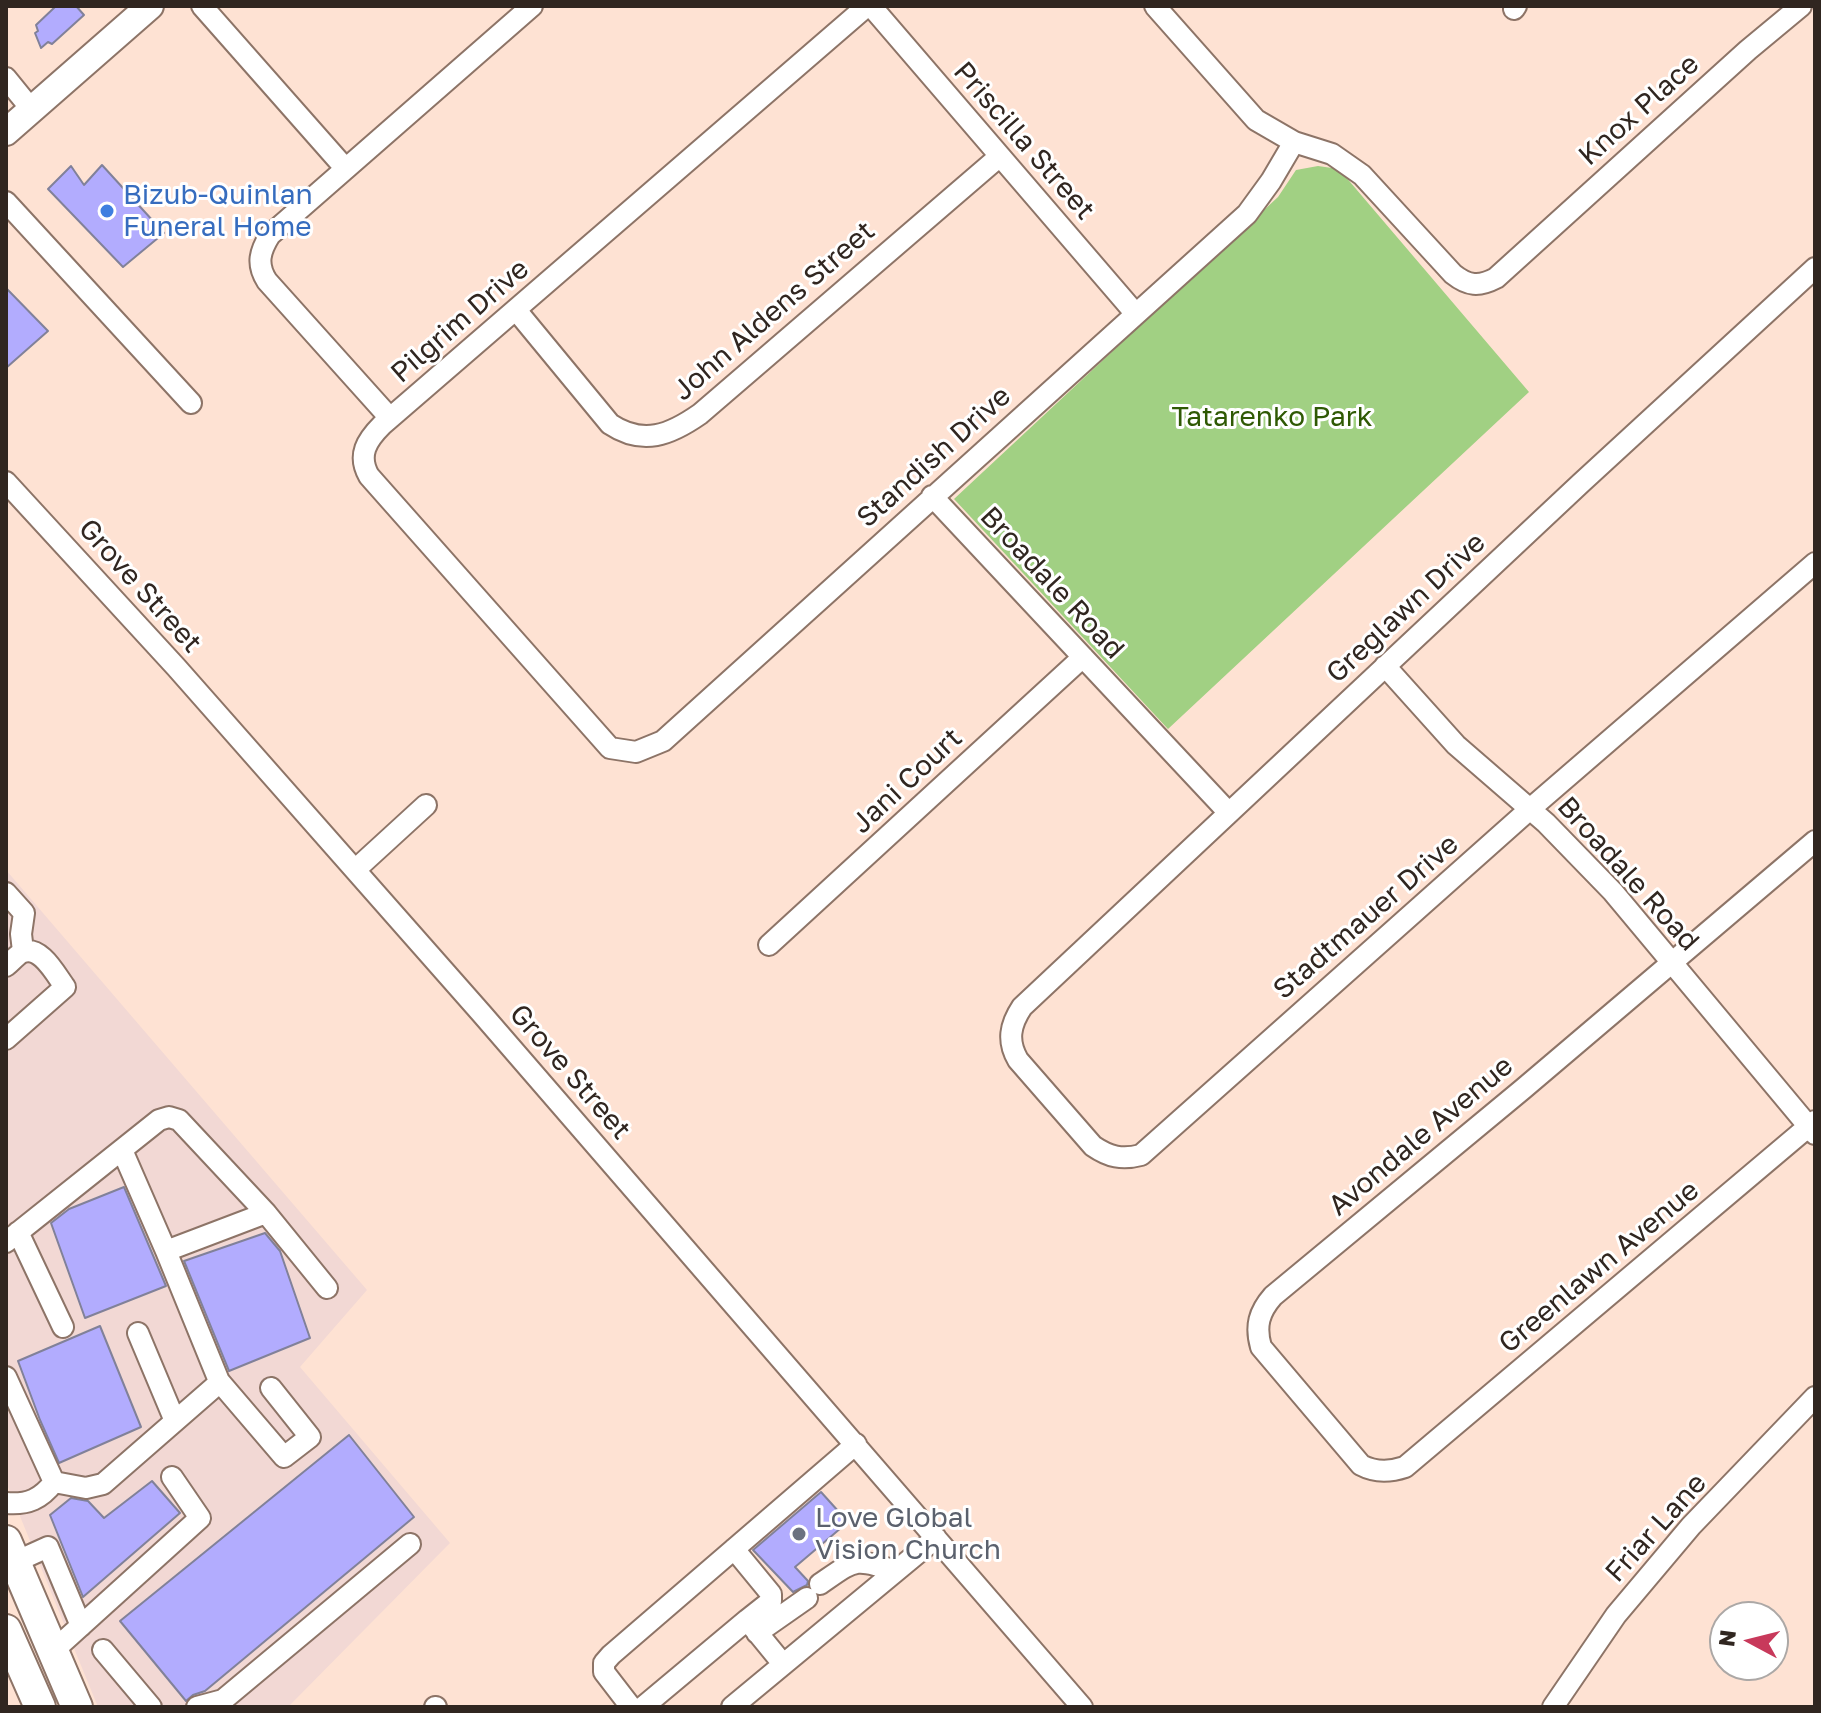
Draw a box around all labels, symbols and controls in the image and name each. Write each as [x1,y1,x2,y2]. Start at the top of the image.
street label: Knox Place [1572,47,1706,173]
street label: Priscilla Street [946,55,1102,227]
place label: Bizub-Quinlan Funeral Home [123,178,313,244]
marker: Bizub-Quinlan Funeral Home [98,202,116,220]
street label: John Aldens Street [666,214,882,408]
street label: Pilgrim Drive [384,252,536,390]
street label: Standish Drive [850,379,1018,535]
park label: Tatarenko Park [1171,400,1373,434]
street label: Broadale Road [973,500,1131,666]
street label: Grove Street [71,512,209,660]
street label: Greglawn Drive [1320,526,1492,690]
street label: Jani Court [845,721,969,841]
street label: Broadale Road [1550,790,1706,958]
street label: Stadtmauer Drive [1267,828,1465,1006]
street label: Grove Street [502,998,638,1146]
street label: Avondale Avenue [1322,1049,1520,1223]
street label: Greenlawn Avenue [1492,1174,1706,1360]
street label: Friar Lane [1599,1467,1713,1589]
place label: Love Global Vision Church [815,1501,1001,1567]
marker: Love Global Vision Church [790,1525,808,1543]
north arrow [1709,1601,1789,1681]
text: N [1712,1628,1741,1648]

